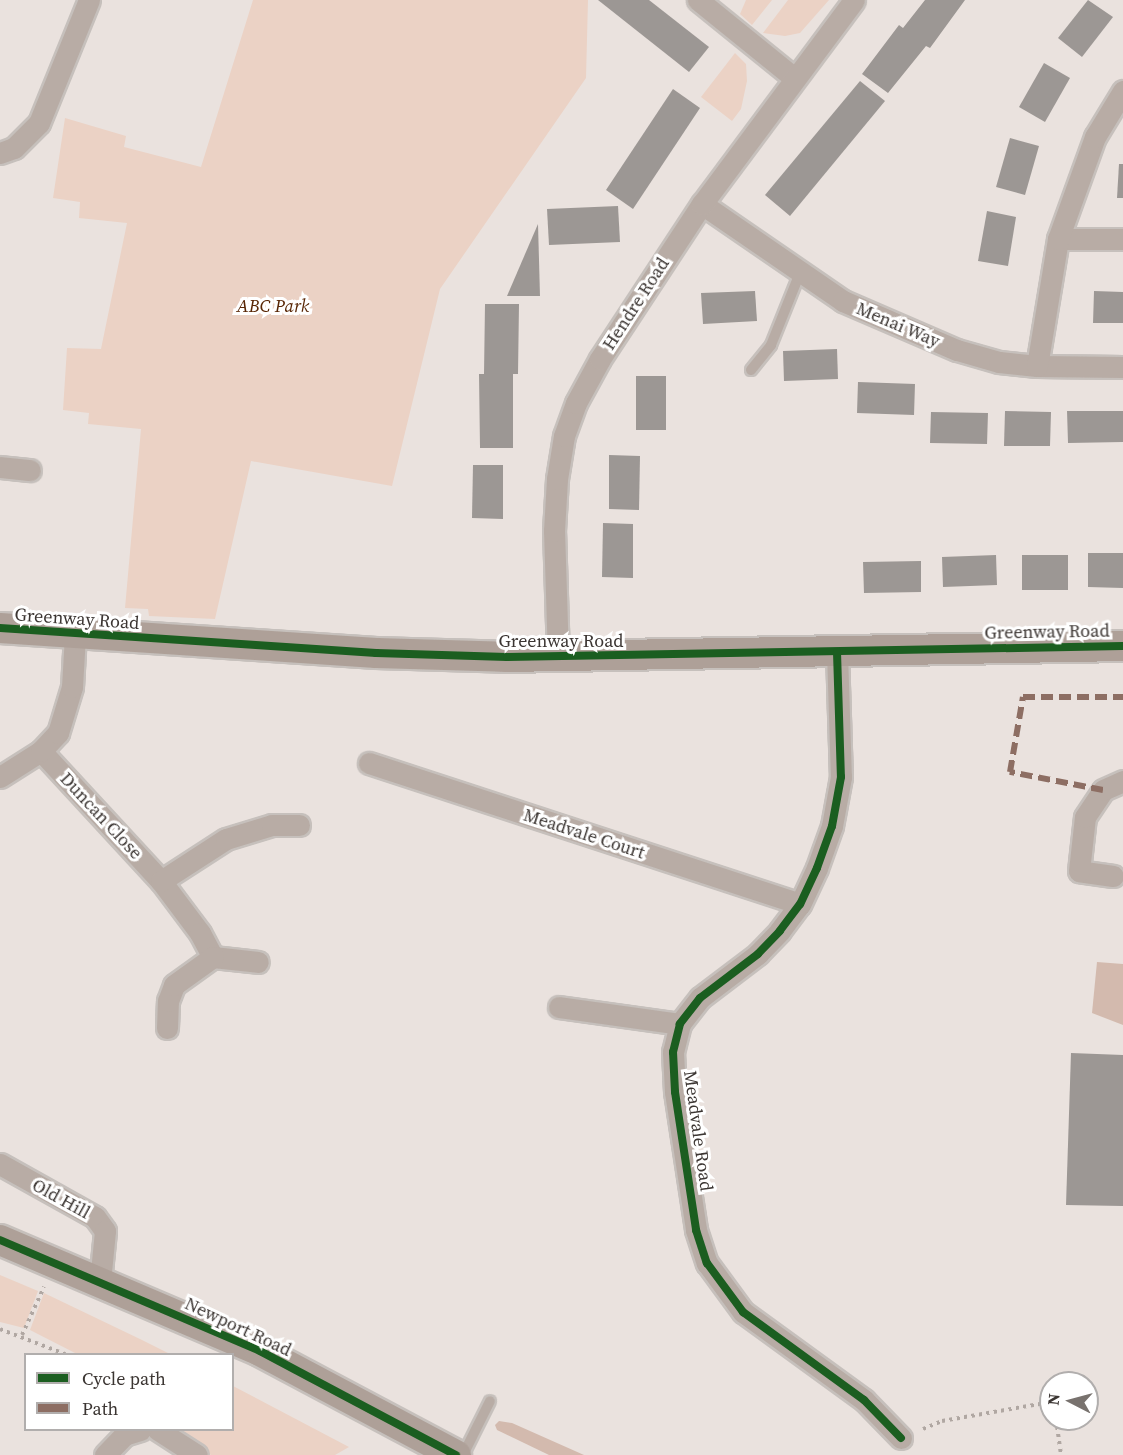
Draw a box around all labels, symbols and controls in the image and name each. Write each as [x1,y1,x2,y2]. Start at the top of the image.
street label: Hendre Road [598,254,674,354]
park label: ABC Park [237,295,309,317]
street label: Menai Way [853,298,943,352]
street label: Greenway Road [14,604,140,634]
street label: Greenway Road [984,620,1110,644]
street label: Greenway Road [498,630,624,652]
street label: Duncan Close [55,768,147,864]
street label: Meadvale Court [521,804,647,864]
street label: Meadvale Road [679,1069,717,1193]
street label: Old Hill [28,1174,94,1224]
street label: Newport Road [181,1293,295,1361]
legend [24,1353,234,1431]
text: Cycle path [82,1366,166,1391]
north arrow [1039,1371,1099,1431]
text: N [1042,1392,1065,1406]
text: Path [82,1396,118,1421]

